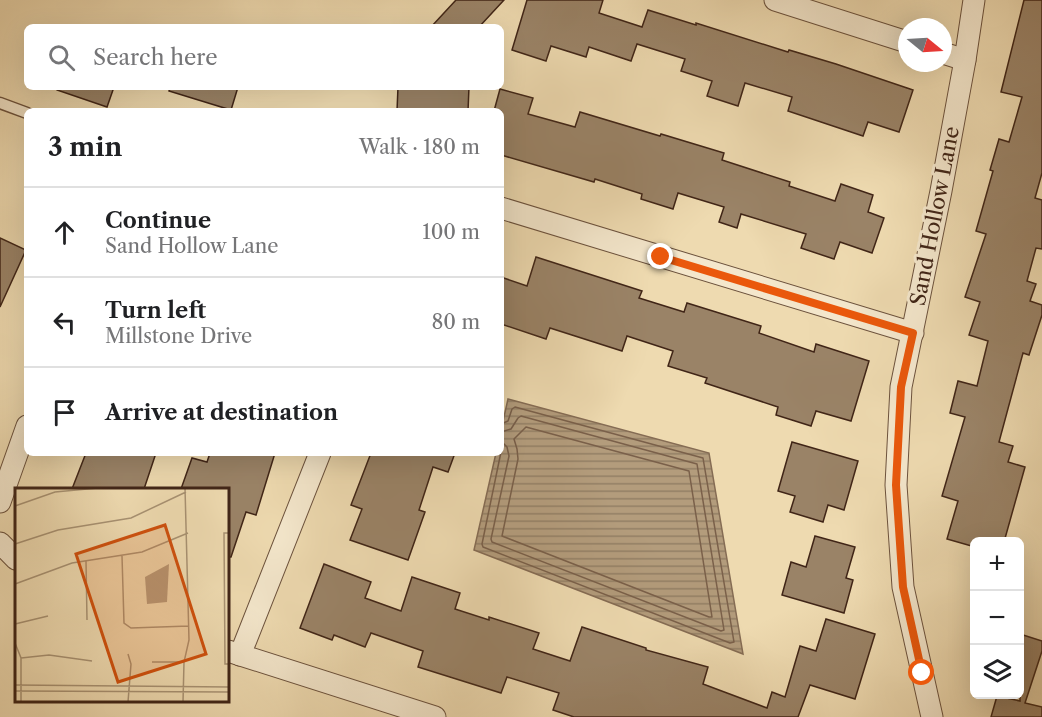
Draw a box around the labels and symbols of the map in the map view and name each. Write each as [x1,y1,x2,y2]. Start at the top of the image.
north arrow [898,18,952,72]
street label: Sand Hollow Lane [905,124,964,308]
route end [647,243,673,269]
inset map [15,488,230,702]
route start [908,659,934,685]

